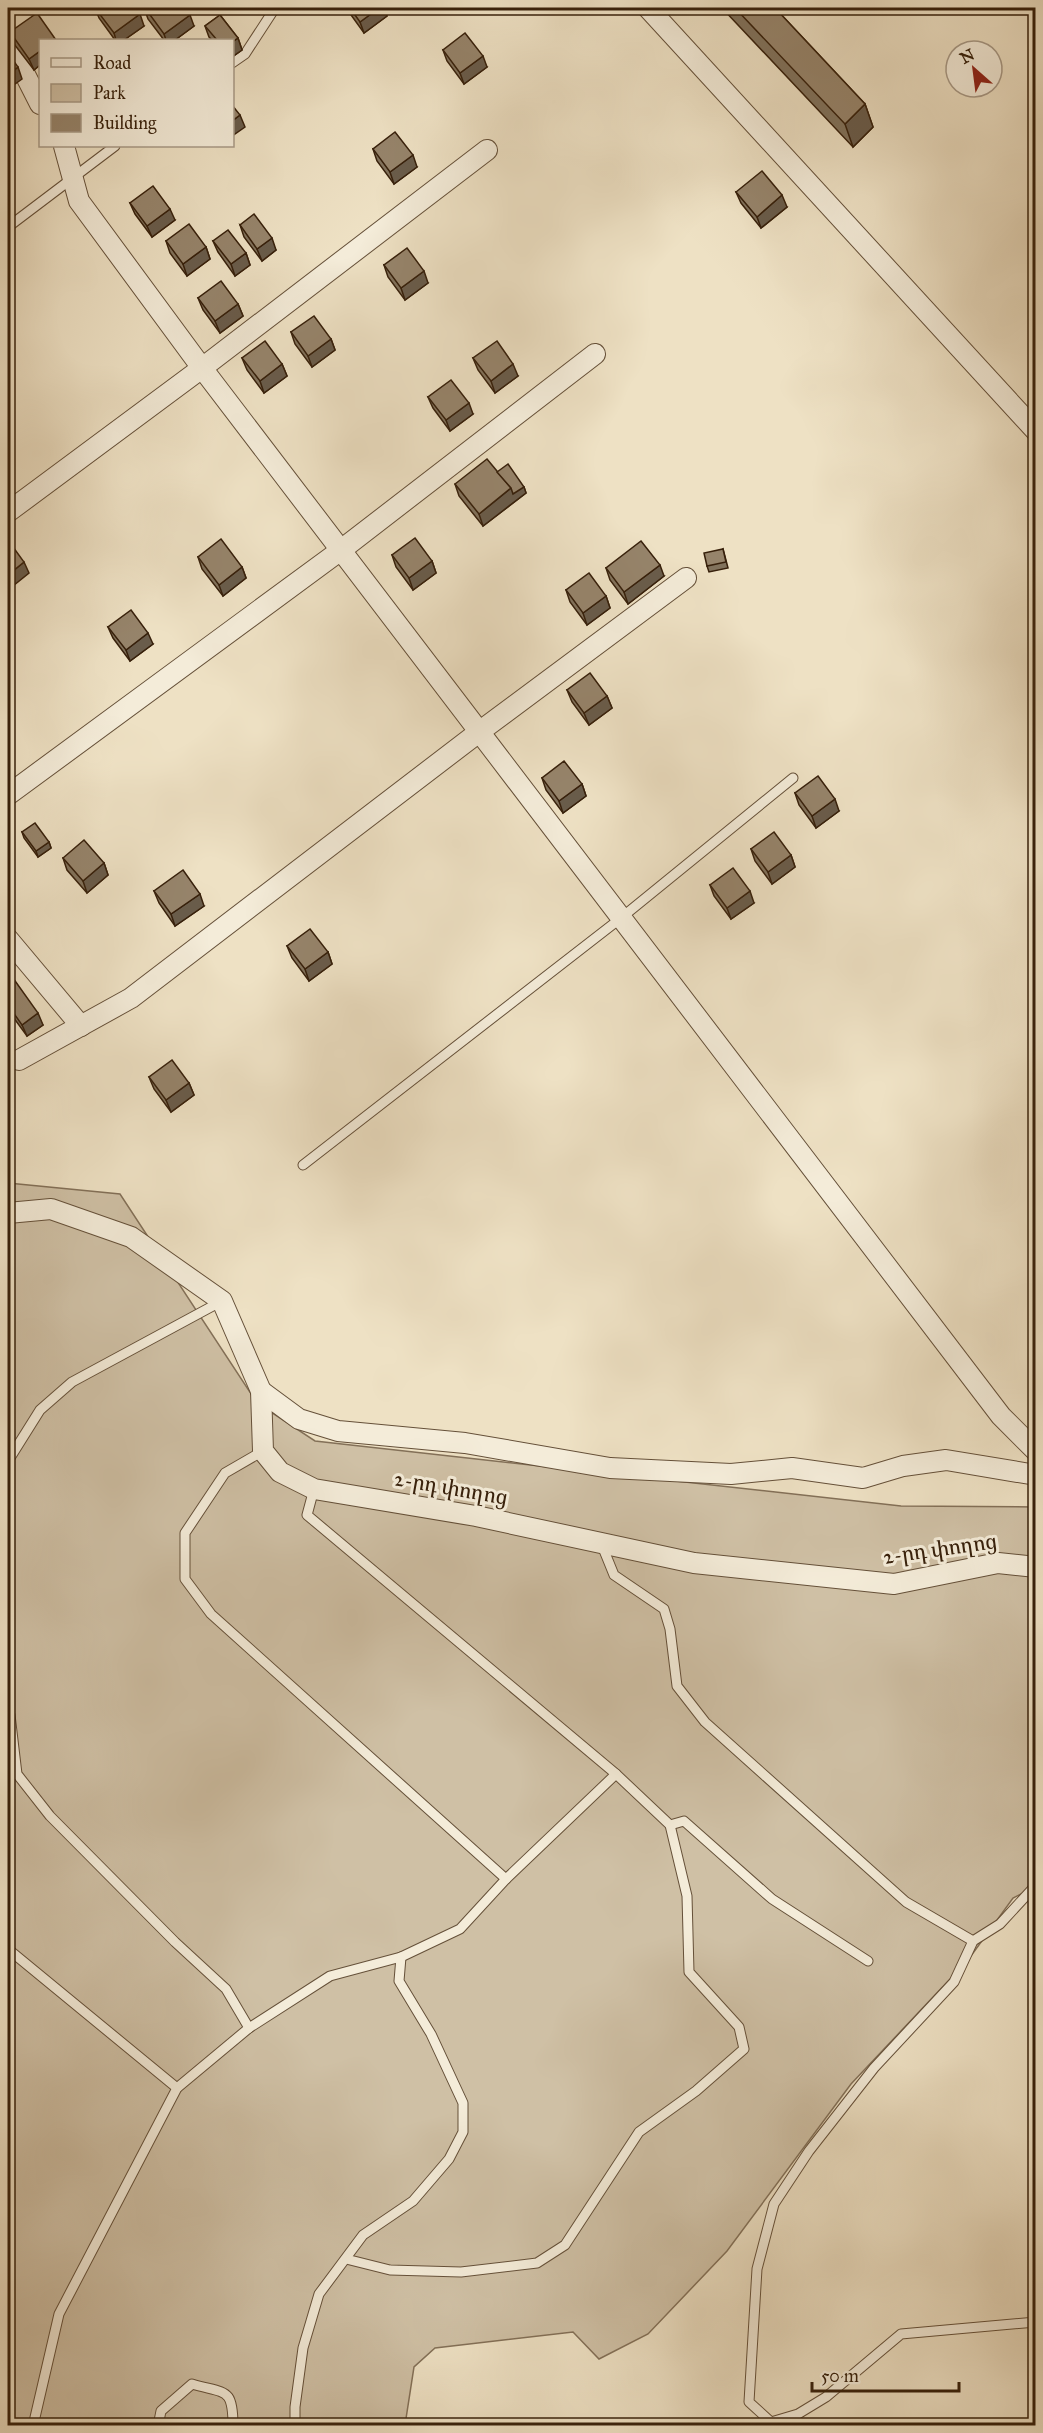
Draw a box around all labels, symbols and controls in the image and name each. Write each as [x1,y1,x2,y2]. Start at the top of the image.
legend [39,39,234,147]
north arrow [944,39,1004,99]
text: N [957,44,978,68]
text: Road [93,52,131,74]
text: Park [93,82,126,104]
text: Building [93,112,157,135]
street label: 2-րդ փողոց [392,1465,510,1511]
street label: 2-րդ փողոց [881,1528,999,1570]
scale bar [812,2355,959,2393]
text: 50 m [821,2365,859,2387]

